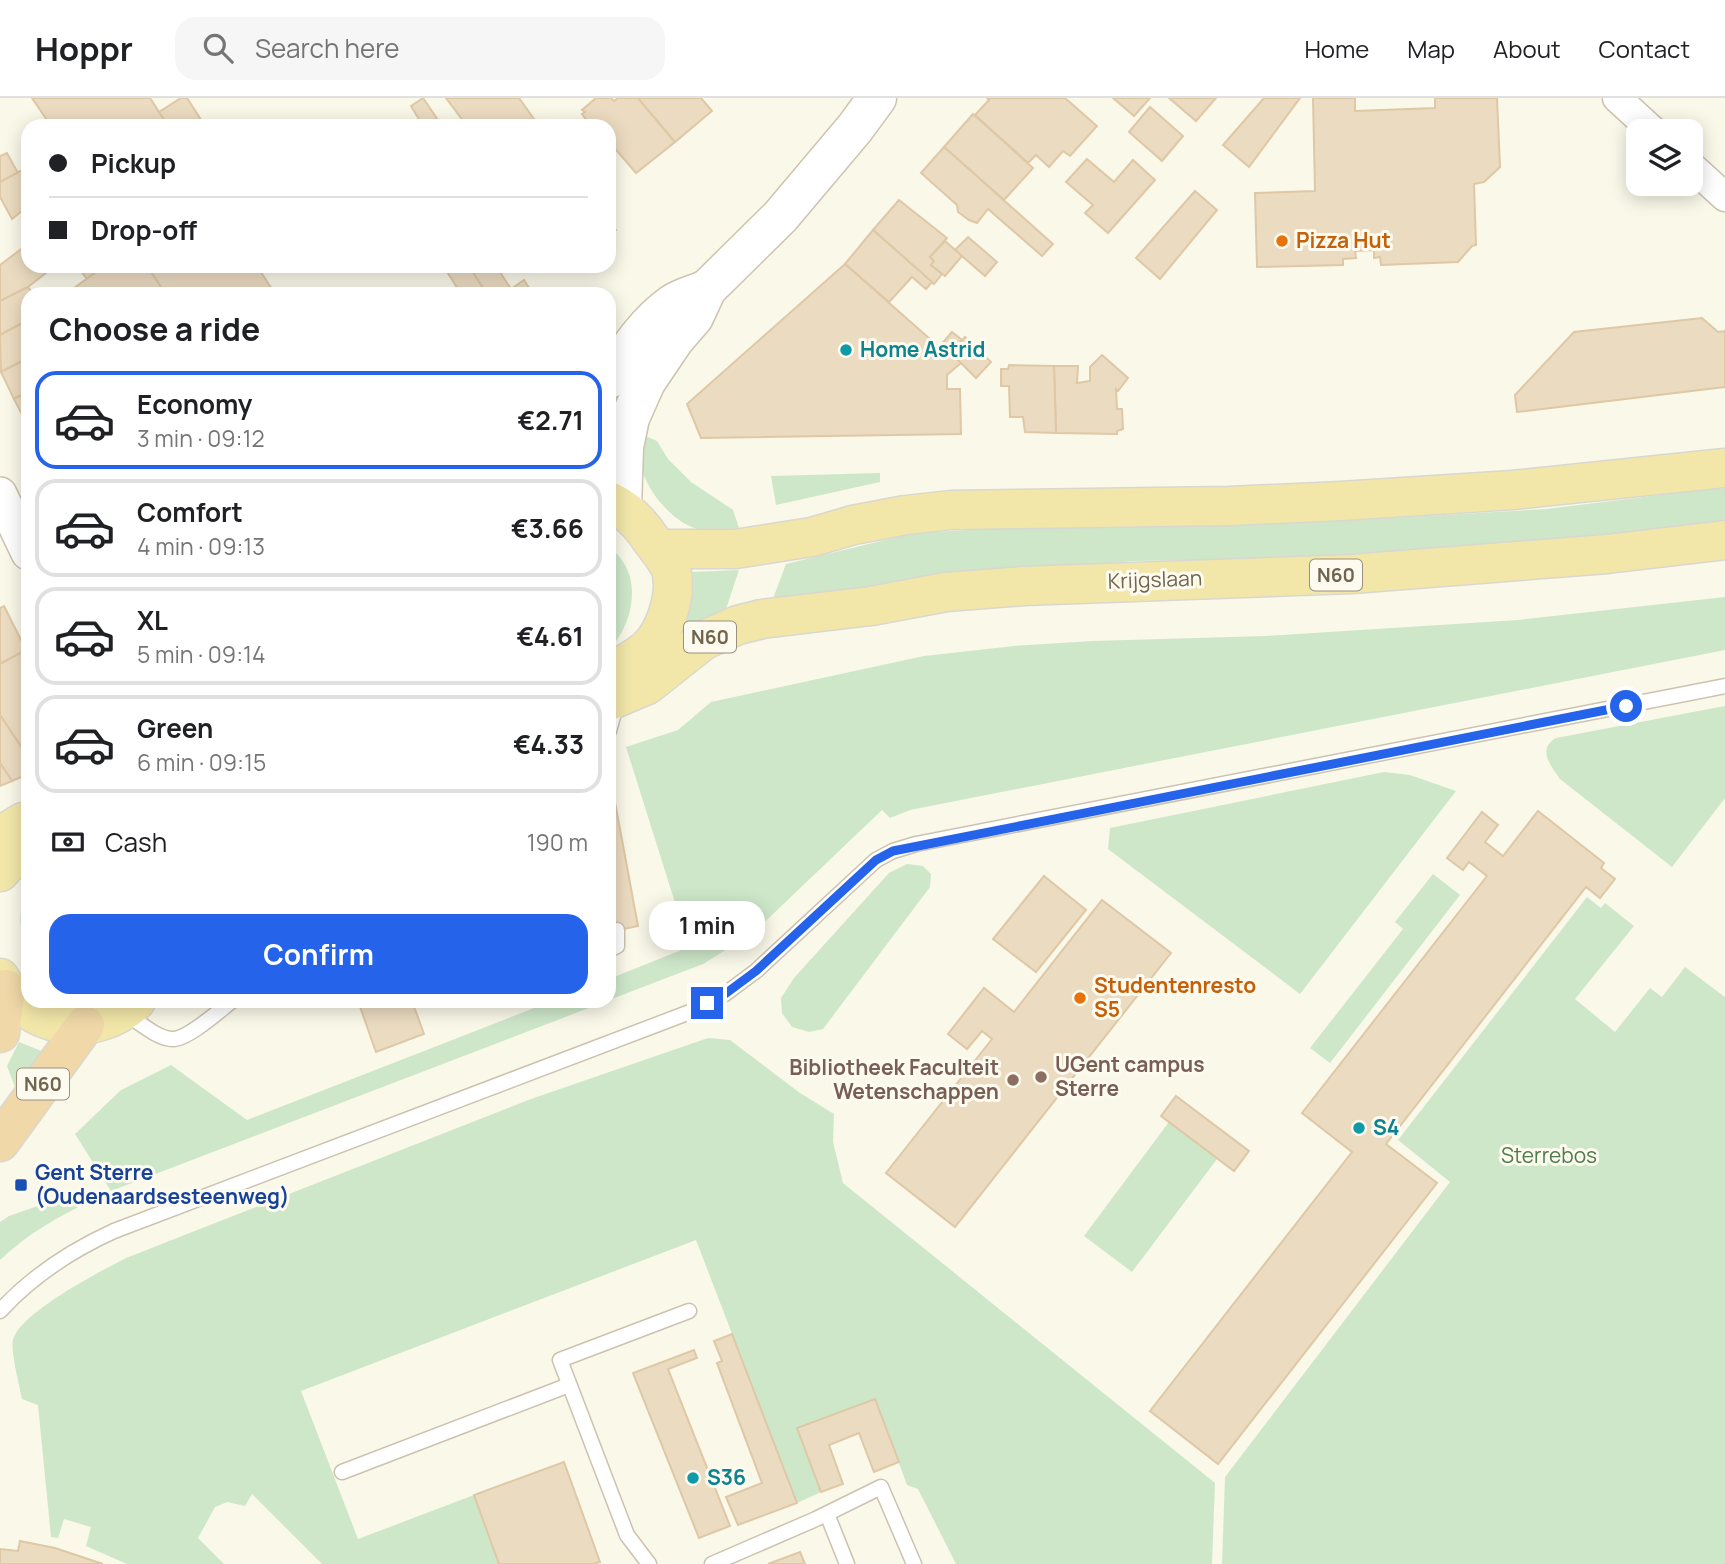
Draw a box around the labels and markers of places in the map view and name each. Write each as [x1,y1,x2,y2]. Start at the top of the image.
place label: Pizza Hut [1296,226,1391,254]
marker: Pizza Hut [1274,233,1290,249]
place label: Home Astrid [860,335,985,363]
marker: Home Astrid [838,342,854,358]
place label: Studentenresto S5 [1094,971,1256,1023]
marker: Studentenresto S5 [1072,990,1088,1006]
place label: UGent campus Sterre [1055,1050,1205,1102]
place label: Bibliotheek Faculteit Wetenschappen [789,1053,999,1105]
marker: UGent campus Sterre [1033,1069,1049,1085]
marker: Bibliotheek Faculteit Wetenschappen [1005,1072,1021,1088]
place label: S4 [1373,1113,1400,1141]
marker: S4 [1351,1120,1367,1136]
place label: Gent Sterre (Oudenaardsesteenweg) [35,1158,290,1210]
marker: Gent Sterre (Oudenaardsesteenweg) [13,1177,29,1193]
place label: S36 [707,1463,746,1491]
marker: S36 [685,1470,701,1486]

